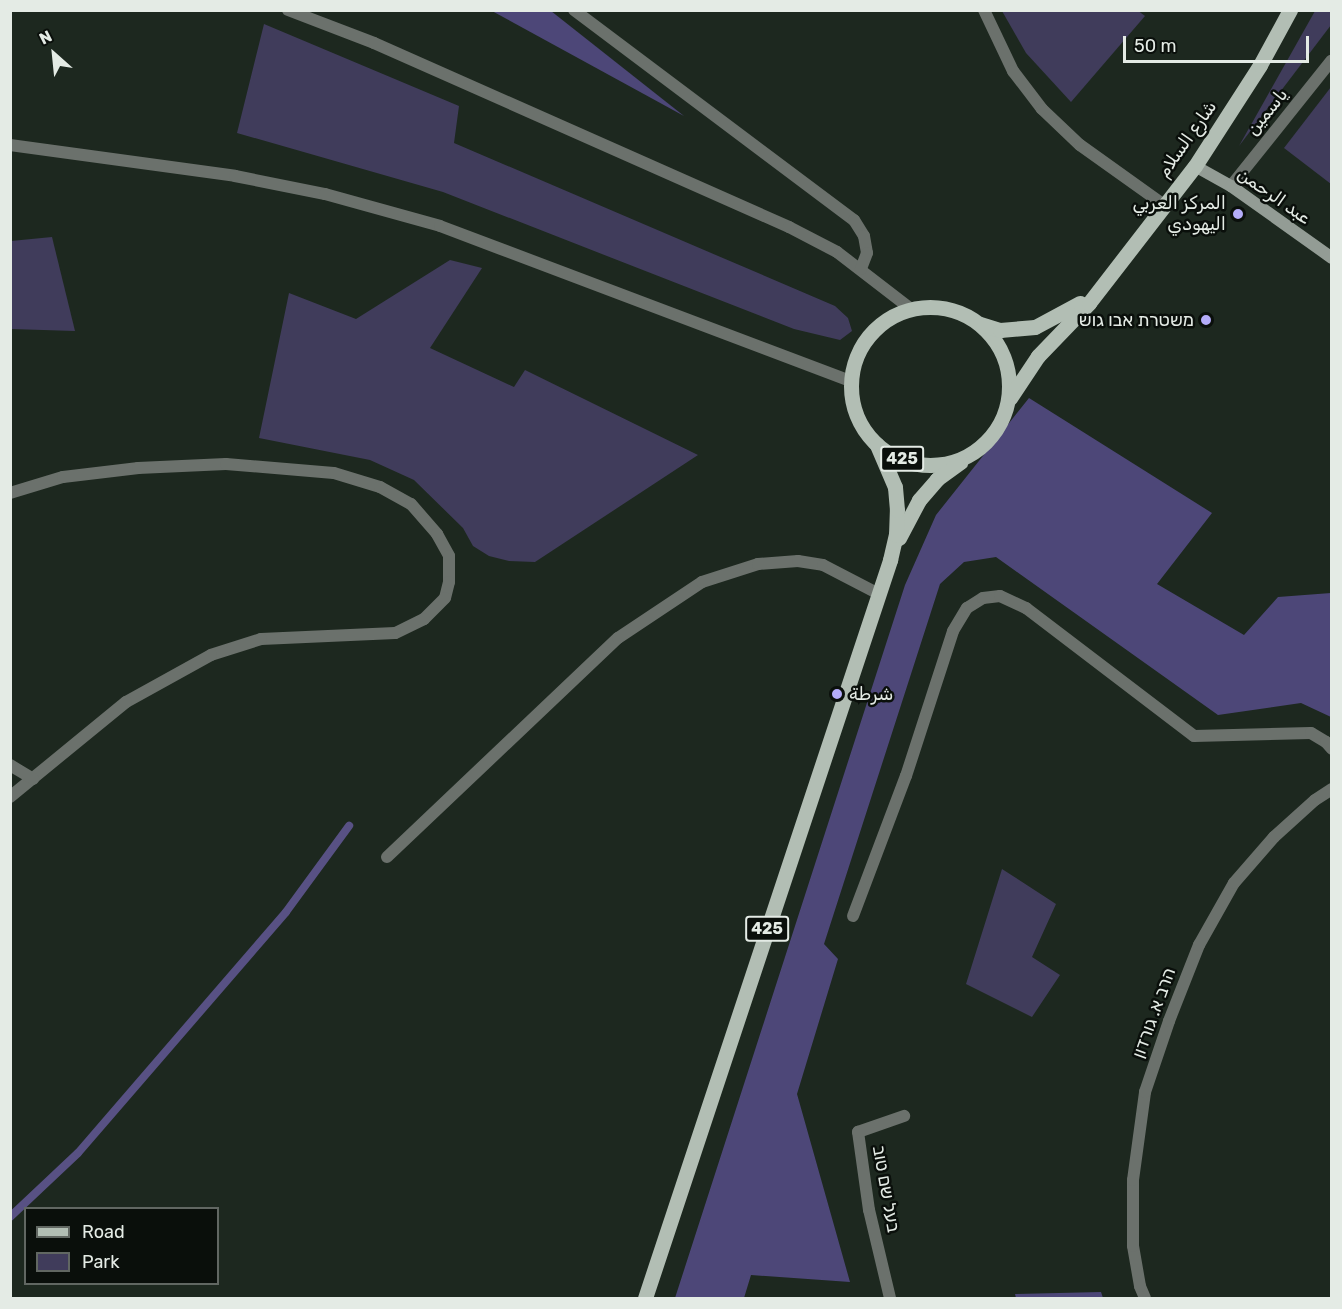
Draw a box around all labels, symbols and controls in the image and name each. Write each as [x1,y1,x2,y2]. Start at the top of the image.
north arrow [24,24,84,84]
scale bar [1126,24,1312,62]
text: N [36,26,55,49]
text: 50 m [1134,35,1177,57]
street label: ياسمين [1242,84,1292,140]
street label: شارع السلام [1153,97,1221,181]
street label: عبد الرحمن [1233,163,1315,229]
place label: المركز العربي اليهودي [1133,193,1226,236]
marker: المركز العربي اليهودي [1231,207,1245,221]
place label: משטרת אבו גוש [1078,309,1194,331]
marker: משטרת אבו גוש [1199,313,1213,327]
road number: 425 [880,446,924,472]
place label: شرطة [849,683,893,705]
marker: شرطة [830,687,844,701]
road number: 425 [744,916,789,942]
street label: הרב א. גורדון [1128,965,1180,1061]
street label: בעל שם טוב [868,1144,904,1234]
legend [24,1207,219,1285]
text: Road [82,1221,125,1243]
text: Park [82,1251,119,1273]

